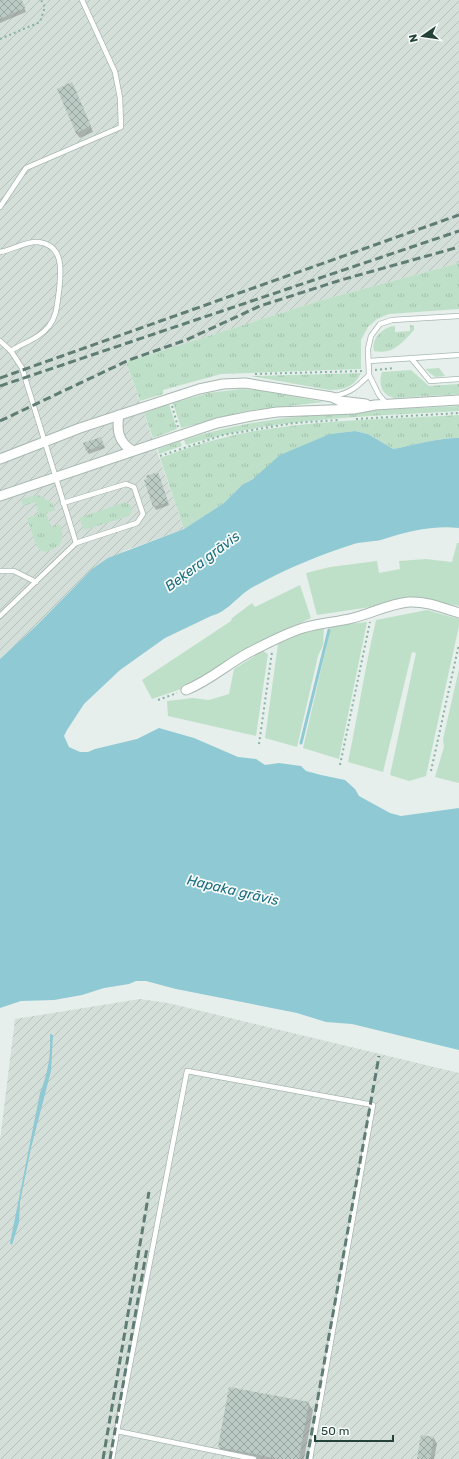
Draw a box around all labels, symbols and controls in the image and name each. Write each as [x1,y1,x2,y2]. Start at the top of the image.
north arrow [403,16,443,56]
text: N [407,33,421,43]
water label: Beķera grāvis [162,528,243,595]
water label: Hapaka grāvis [185,872,281,909]
scale bar [315,1417,393,1443]
text: 50 m [321,1424,349,1438]

